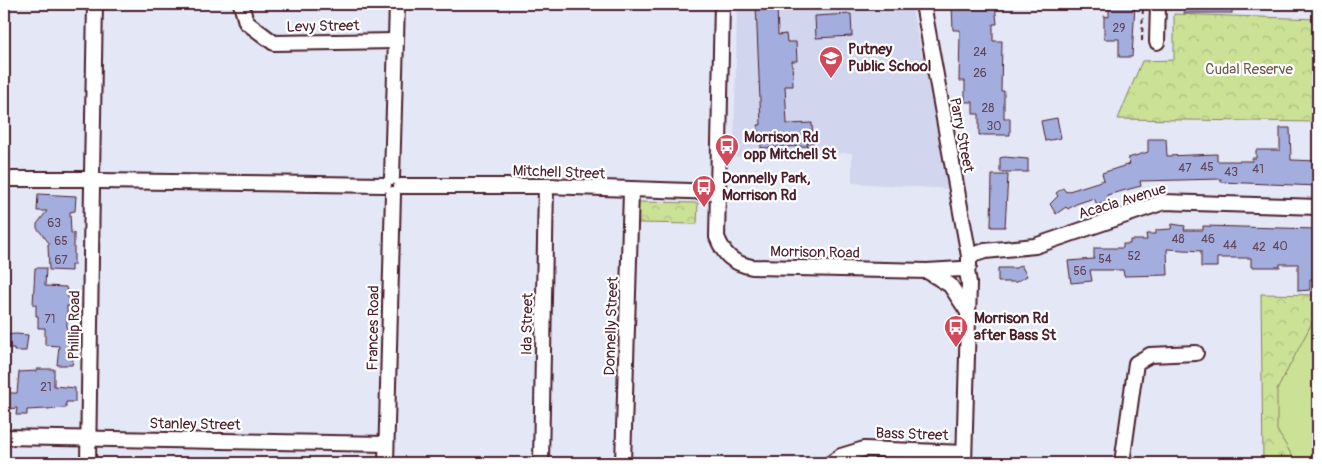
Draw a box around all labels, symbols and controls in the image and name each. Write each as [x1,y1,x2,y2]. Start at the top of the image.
street label: Levy Street [286,16,361,37]
house number: 29 [1113,21,1125,36]
place label: Putney Public School [848,40,931,76]
school or university icon: Putney Public School [818,45,844,79]
house number: 24 [973,45,987,60]
park label: Cudal Reserve [1205,60,1293,79]
house number: 26 [973,66,987,81]
street label: Parry Street [945,96,978,175]
house number: 28 [982,101,994,116]
house number: 30 [987,119,1001,134]
place label: Morrison Rd opp Mitchell St [743,128,837,164]
bus stop icon: Morrison Rd opp Mitchell St [714,133,740,167]
house number: 45 [1200,160,1214,175]
street label: Mitchell Street [512,161,607,184]
house number: 47 [1178,161,1192,176]
house number: 41 [1252,162,1264,177]
house number: 43 [1224,165,1238,180]
place label: Donnelly Park, Morrison Rd [722,169,811,205]
bus stop icon: Donnelly Park, Morrison Rd [691,174,717,208]
street label: Acacia Avenue [1076,179,1169,224]
house number: 63 [47,216,61,231]
house number: 48 [1171,232,1185,247]
house number: 46 [1201,232,1215,247]
house number: 65 [54,234,68,249]
house number: 44 [1223,238,1237,253]
house number: 40 [1272,239,1288,254]
house number: 42 [1252,240,1266,255]
street label: Morrison Road [770,242,860,263]
house number: 52 [1127,249,1141,264]
house number: 54 [1098,252,1112,267]
house number: 67 [54,253,68,268]
house number: 56 [1073,264,1087,279]
street label: Donnelly Street [600,275,623,376]
street label: Frances Road [363,285,384,371]
street label: Phillip Road [64,290,85,360]
street label: Ida Street [517,292,538,355]
place label: Morrison Rd after Bass St [974,309,1057,345]
house number: 71 [44,312,56,327]
bus stop icon: Morrison Rd after Bass St [943,314,969,348]
house number: 21 [40,380,52,395]
street label: Stanley Street [149,414,242,435]
street label: Bass Street [875,424,950,445]

